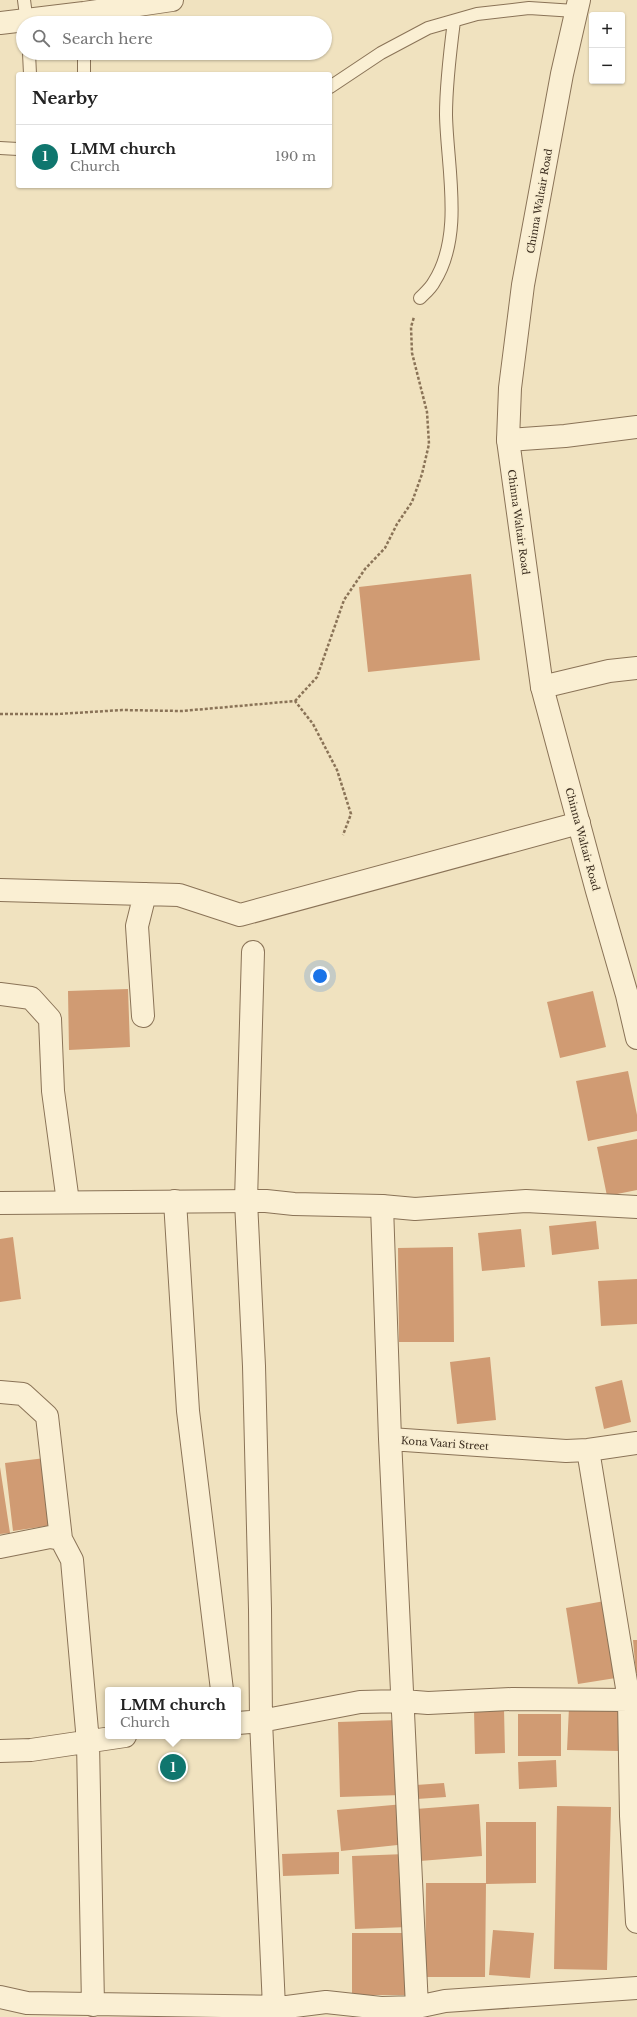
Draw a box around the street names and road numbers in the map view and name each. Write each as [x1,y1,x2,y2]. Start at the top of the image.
street label: Chinna Waltair Road [524,147,555,255]
street label: Chinna Waltair Road [505,468,532,576]
street label: Chinna Waltair Road [562,786,603,892]
street label: Kona Vaari Street [401,1434,489,1453]

